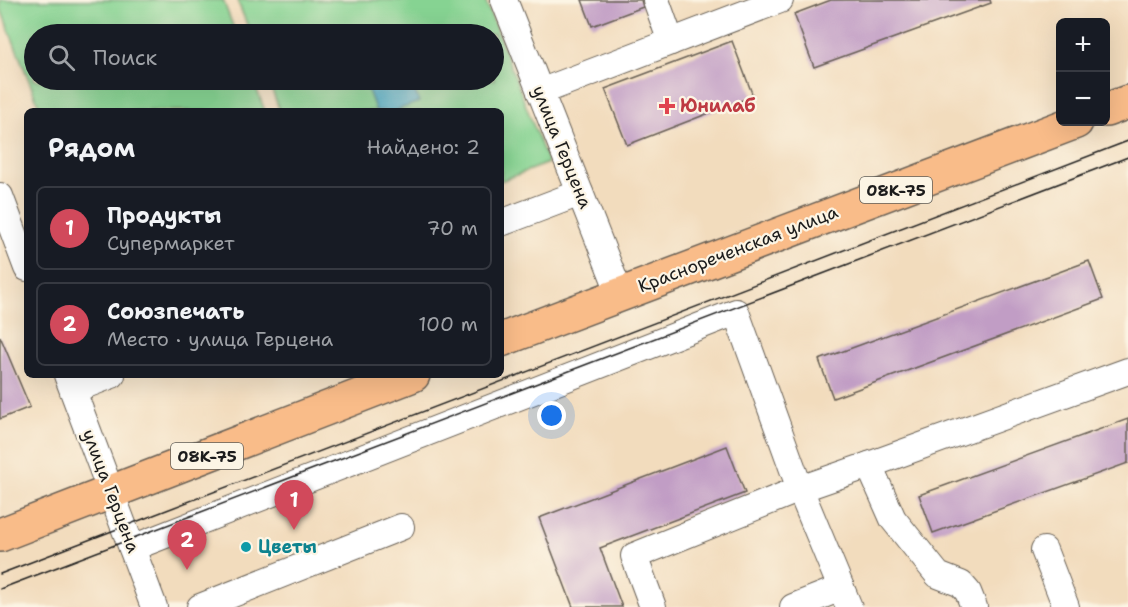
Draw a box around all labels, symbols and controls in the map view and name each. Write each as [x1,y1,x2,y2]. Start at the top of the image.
map controls [1056,18,1110,126]
button: + [1056,18,1110,72]
search box [24,24,504,90]
icon: search [45,41,78,74]
text: Поиск [93,43,157,72]
button: − [1056,72,1110,126]
street label: улица Герцена [526,82,598,212]
place label: Юнилаб [680,94,755,118]
marker: Юнилаб [658,97,676,115]
text: Рядом [48,130,135,165]
text: Найдено: 2 [367,134,480,160]
road number: 08К-75 [860,177,932,203]
street label: Краснореченская улица [635,200,841,298]
text: Продукты [107,201,221,230]
text: 1 [65,215,74,241]
text: 70 m [426,215,478,241]
text: Супермаркет [107,230,234,256]
text: Союзпечать [107,297,244,326]
text: 2 [63,311,77,337]
text: 100 m [418,311,478,337]
text: Место · улица Герцена [107,326,333,352]
your location [537,401,566,430]
street label: улица Герцена [76,426,146,556]
road number: 08К-75 [171,443,243,469]
pin: 1 [274,480,314,530]
pin: 2 [168,520,207,570]
place label: Цветы [258,535,317,559]
marker: Цветы [239,540,253,554]

